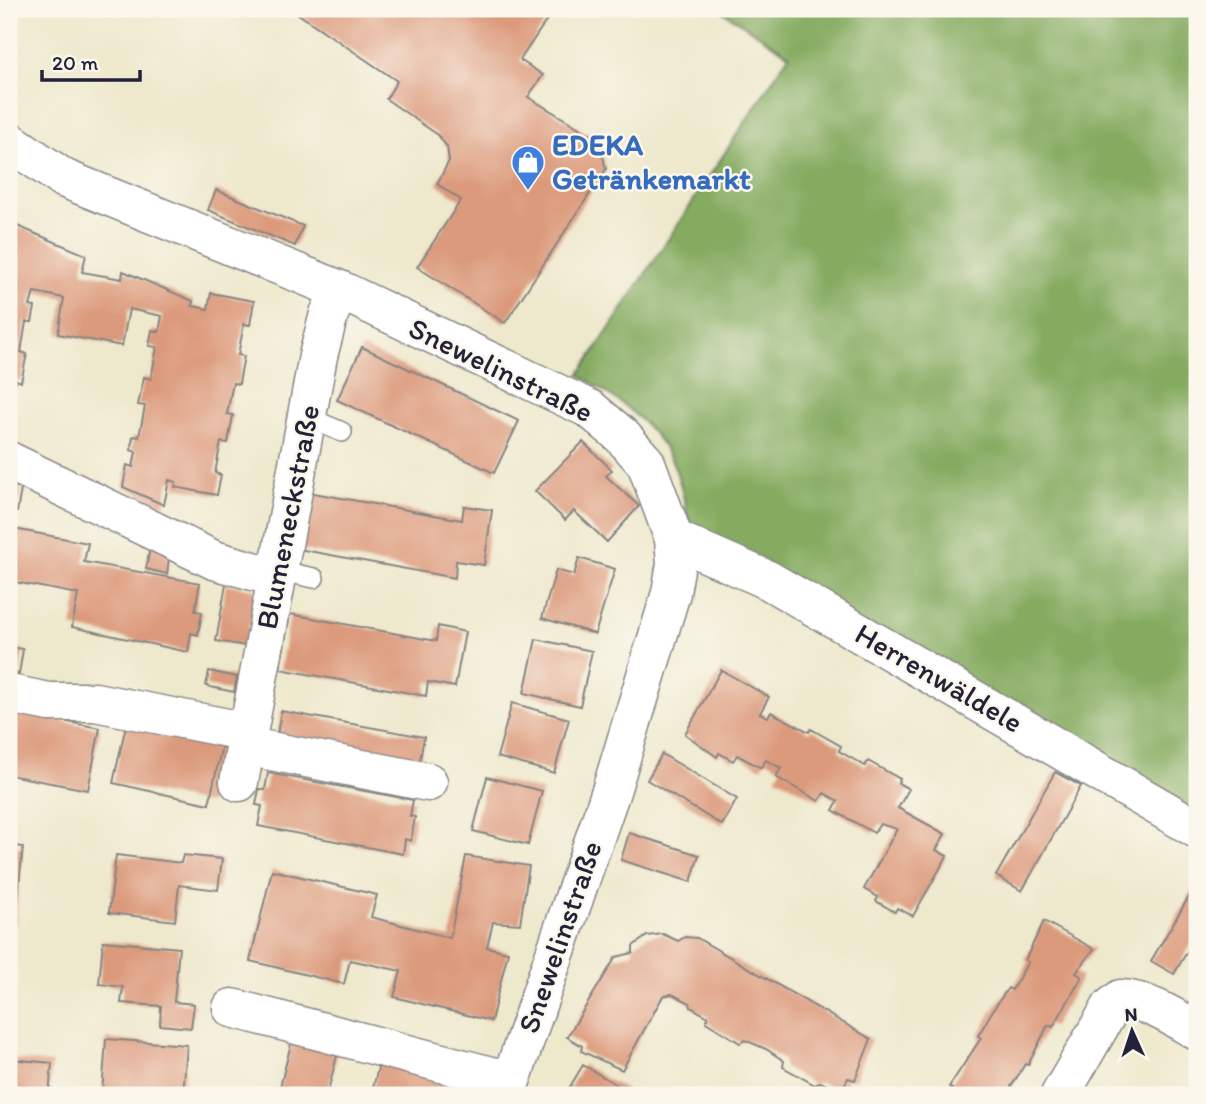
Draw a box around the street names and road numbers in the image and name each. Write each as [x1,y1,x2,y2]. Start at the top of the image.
street label: Snewelinstraße [403,309,600,430]
street label: Blumeneckstraße [248,401,327,632]
street label: Herrenwäldele [849,615,1030,740]
street label: Snewelinstraße [509,836,610,1038]

